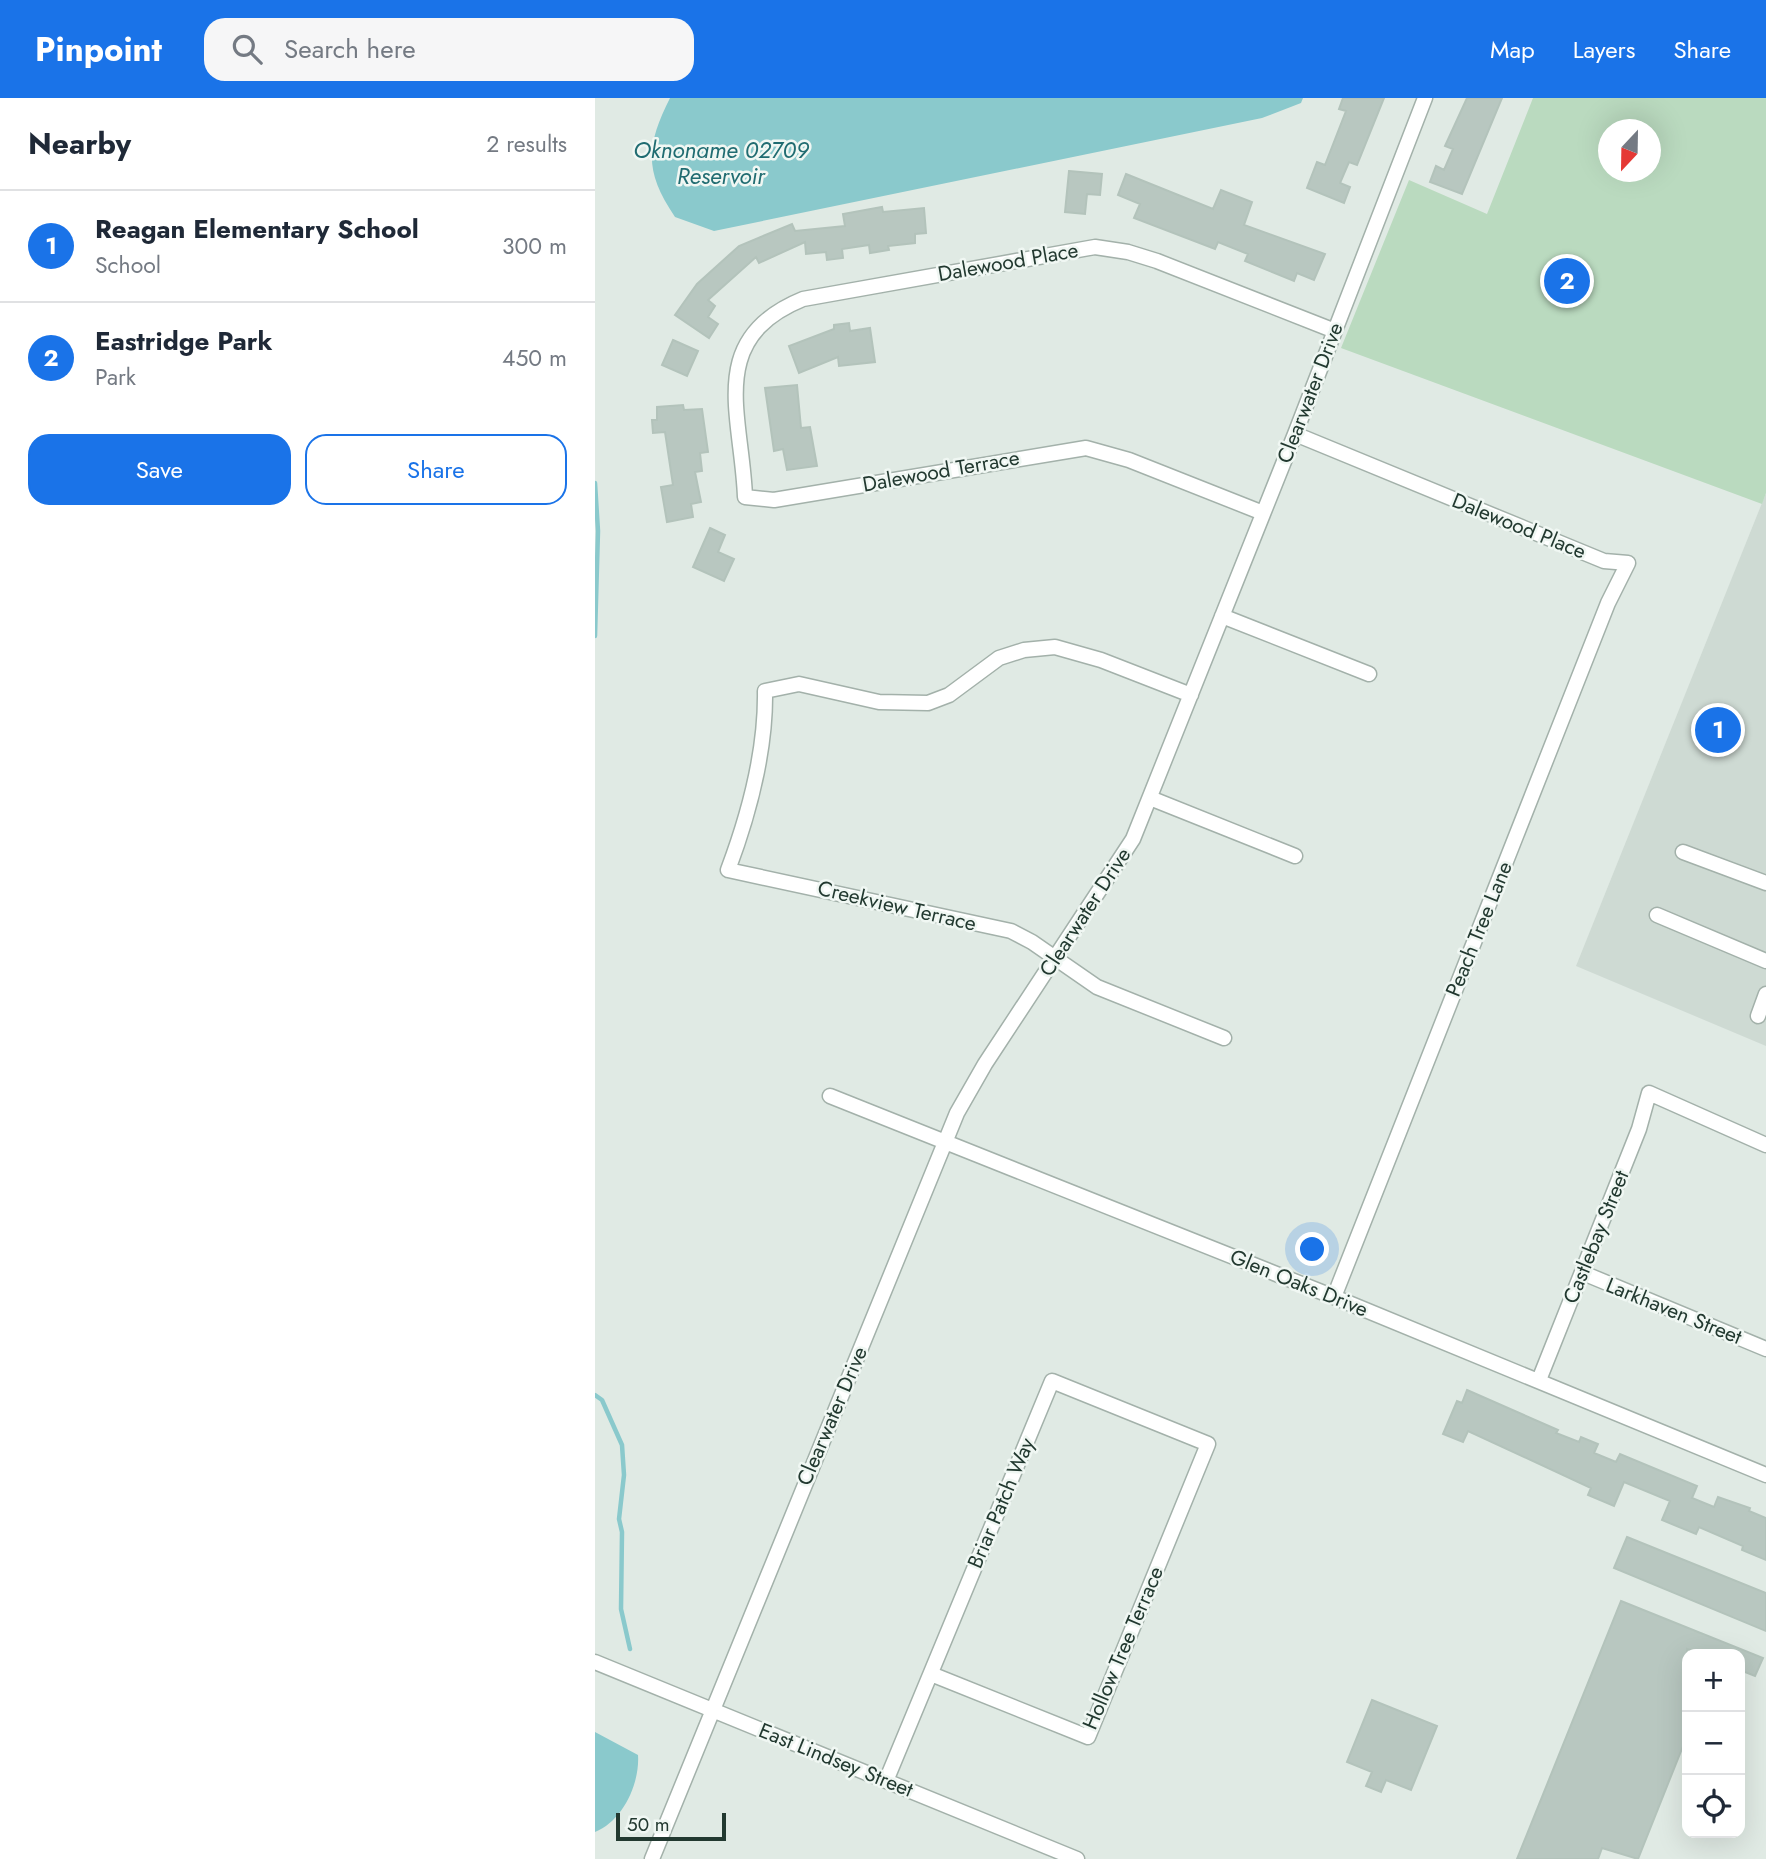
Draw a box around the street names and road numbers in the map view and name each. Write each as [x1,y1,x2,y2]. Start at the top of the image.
street label: Dalewood Place [935,235,1081,289]
street label: Clearwater Drive [1269,318,1351,468]
street label: Dalewood Terrace [860,442,1022,500]
street label: Dalewood Place [1447,485,1591,567]
street label: Clearwater Drive [1032,841,1138,982]
street label: Peach Tree Lane [1438,857,1520,1001]
street label: Creekview Terrace [815,873,980,939]
street label: Castlebay Street [1556,1166,1636,1308]
street label: Glen Oaks Drive [1225,1242,1373,1324]
street label: Larkhaven Street [1602,1270,1746,1352]
street label: Clearwater Drive [789,1342,875,1490]
street label: Briar Patch Way [960,1432,1042,1573]
street label: Hollow Tree Terrace [1075,1562,1171,1734]
street label: East Lindsey Street [754,1715,918,1805]

